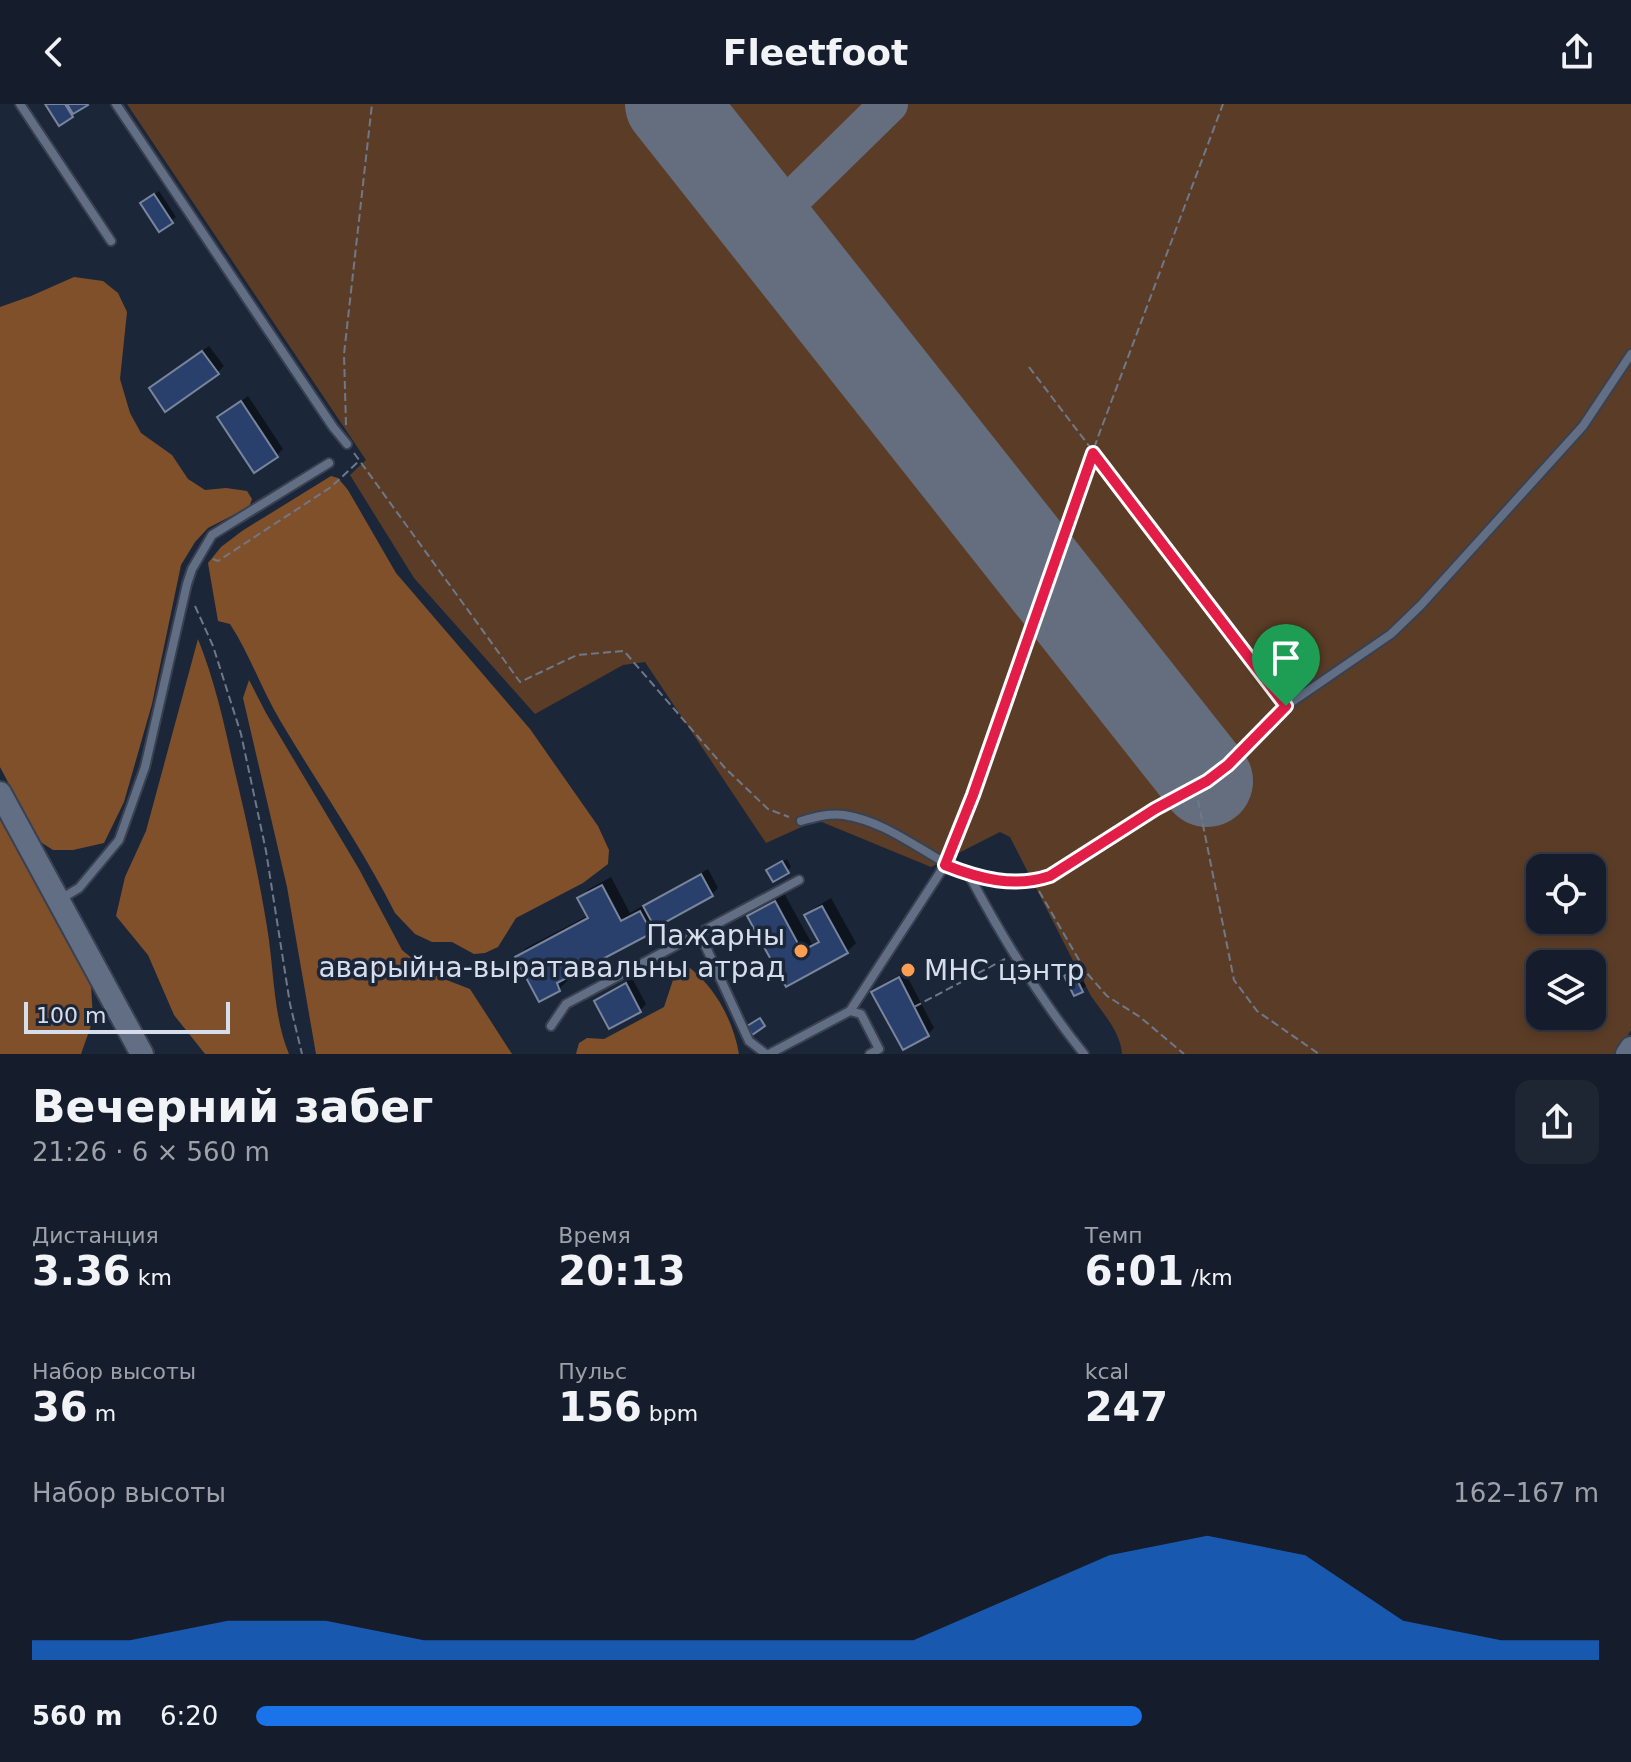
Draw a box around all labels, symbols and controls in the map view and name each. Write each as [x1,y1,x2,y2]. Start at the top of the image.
icon: back [32,30,76,74]
icon: share [1555,30,1599,74]
text: Fleetfoot [723,32,908,73]
pin [1252,624,1320,706]
icon: arrive [1264,636,1308,680]
map controls [1526,854,1606,1030]
button: locate [1526,854,1606,934]
place label: Пажарны аварыйна-выратавальны атрад [318,919,785,984]
marker: Пажарны аварыйна-выратавальны атрад [792,942,810,960]
button: layers [1526,950,1606,1030]
place label: МНС цэнтр [924,954,1084,987]
marker: МНС цэнтр [899,961,917,979]
scale bar [24,998,230,1034]
text: 100 m [36,1003,106,1028]
button: share [1515,1080,1599,1164]
text: Вечерний забег [32,1081,433,1132]
text: 21:26 · 6 × 560 m [32,1137,270,1167]
text: Дистанция [32,1223,159,1248]
text: Время [558,1223,631,1248]
text: Темп [1085,1223,1143,1248]
text: 3.36 [32,1248,131,1294]
text: 20:13 [558,1248,686,1294]
text: 6:01 [1085,1248,1184,1294]
text: km [131,1265,172,1290]
text: /km [1184,1265,1233,1290]
text: Набор высоты [32,1359,196,1384]
text: Пульс [558,1359,627,1384]
text: kcal [1085,1359,1129,1384]
text: 36 [32,1384,88,1430]
text: 156 [558,1384,642,1430]
text: 247 [1085,1384,1168,1430]
text: m [88,1401,116,1426]
text: bpm [642,1401,698,1426]
text: Набор высоты [32,1478,226,1508]
text: 162–167 m [1453,1478,1599,1508]
text: 560 m [32,1701,122,1731]
text: 6:20 [160,1701,218,1731]

